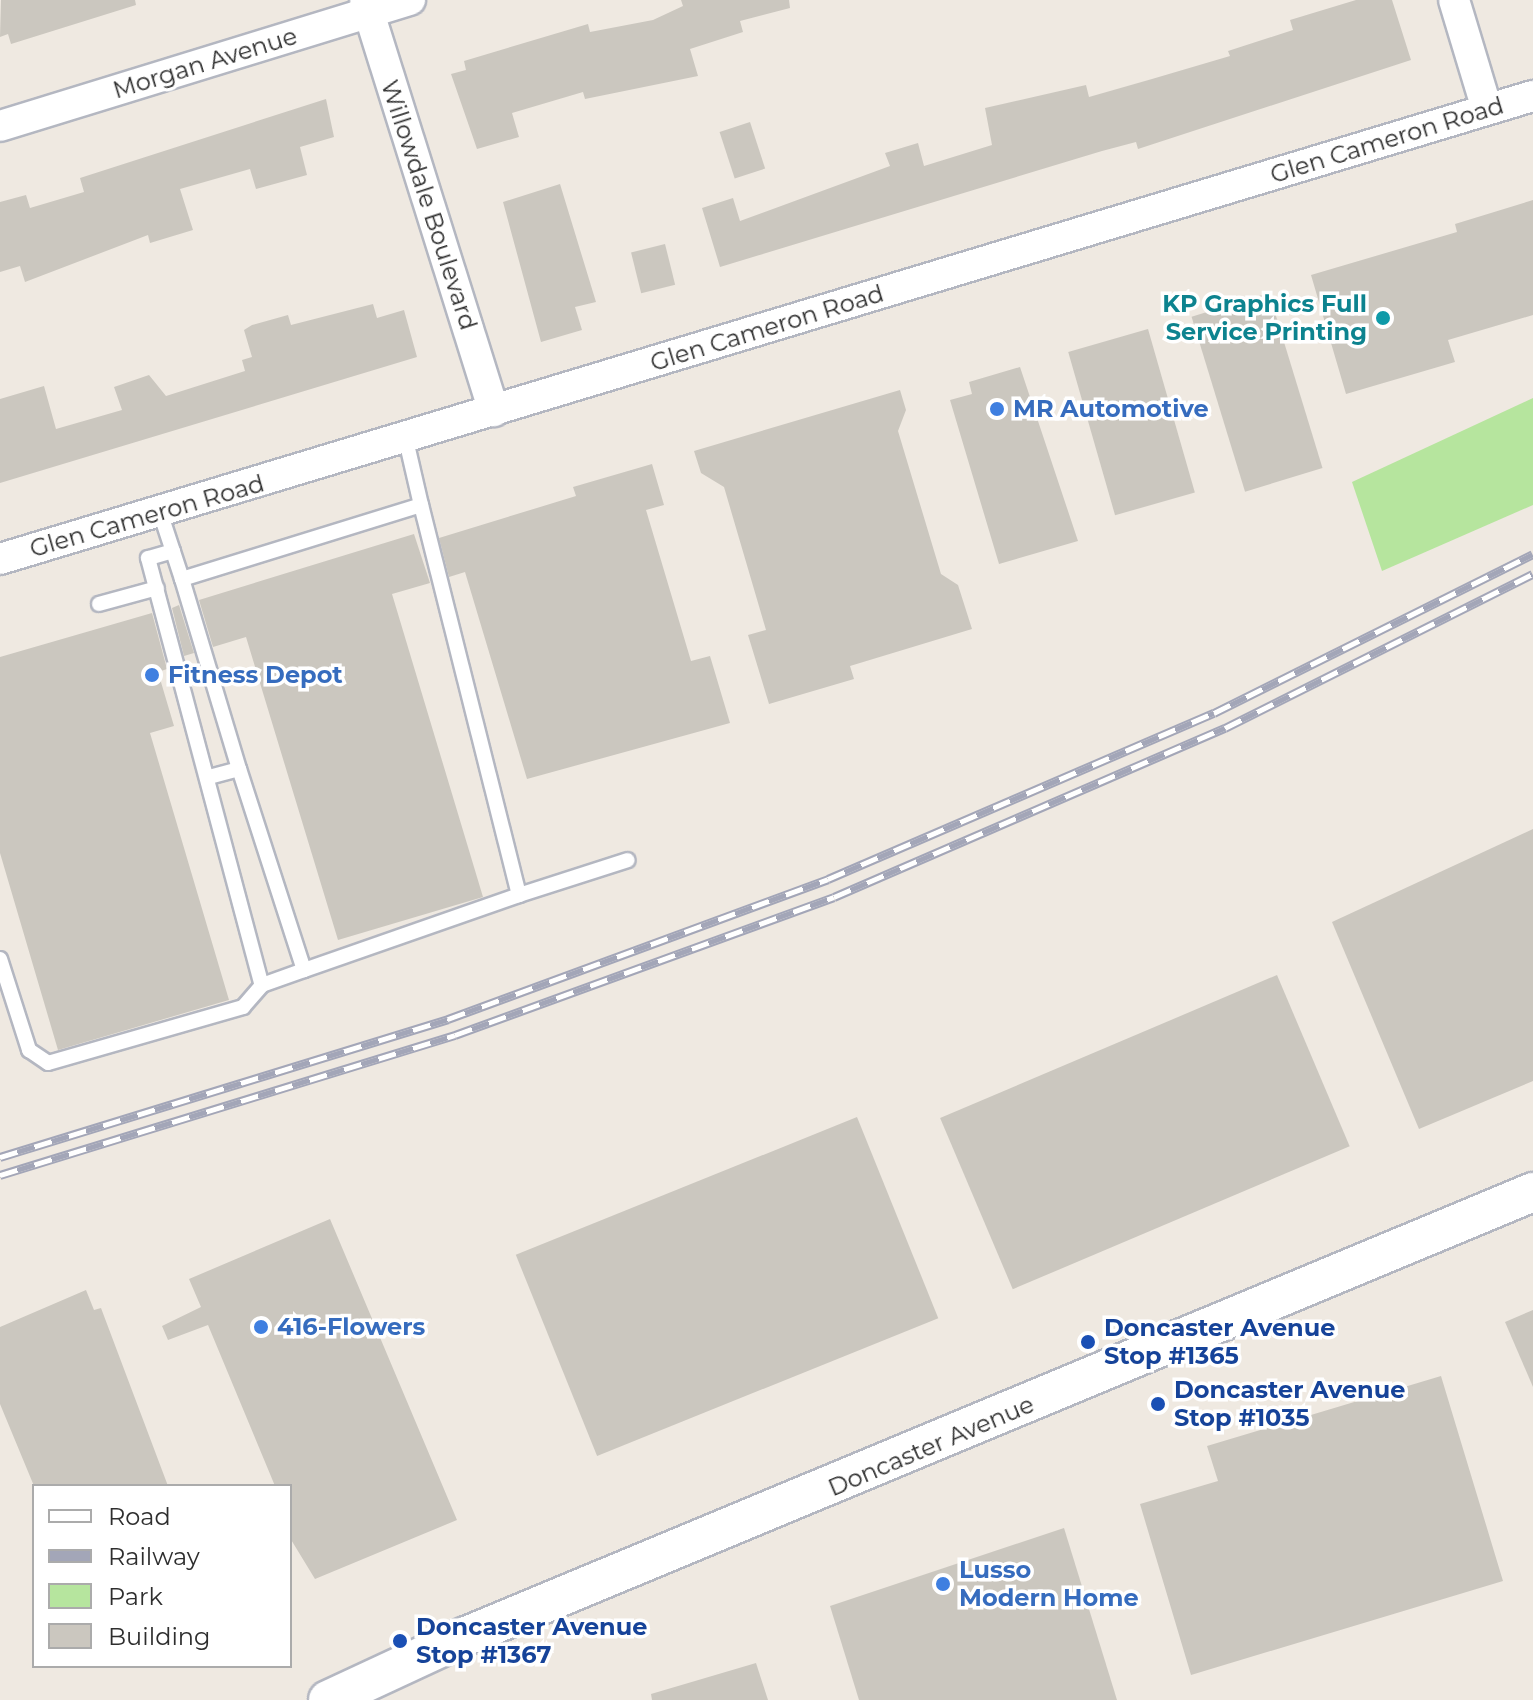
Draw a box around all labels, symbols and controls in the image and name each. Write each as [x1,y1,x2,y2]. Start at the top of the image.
street label: Morgan Avenue [109,21,301,105]
street label: Willowdale Boulevard [375,76,483,334]
street label: Glen Cameron Road [1267,91,1507,189]
street label: Glen Cameron Road [647,279,887,377]
place label: KP Graphics Full Service Printing [1162,290,1367,346]
marker: KP Graphics Full Service Printing [1374,309,1392,327]
place label: MR Automotive [1013,395,1209,423]
marker: MR Automotive [988,400,1006,418]
street label: Glen Cameron Road [26,469,268,563]
place label: Fitness Depot [168,661,343,689]
marker: Fitness Depot [143,666,161,684]
place label: 416-Flowers [277,1313,425,1341]
place label: Doncaster Avenue Stop #1365 [1104,1314,1335,1370]
marker: 416-Flowers [252,1318,270,1336]
marker: Doncaster Avenue Stop #1365 [1079,1333,1097,1351]
place label: Doncaster Avenue Stop #1035 [1174,1376,1405,1432]
street label: Doncaster Avenue [824,1390,1038,1502]
marker: Doncaster Avenue Stop #1035 [1149,1395,1167,1413]
legend [32,1484,292,1668]
text: Road [108,1502,171,1531]
text: Railway [108,1542,200,1571]
place label: Lusso Modern Home [959,1556,1139,1612]
marker: Lusso Modern Home [934,1575,952,1593]
text: Park [108,1582,163,1611]
place label: Doncaster Avenue Stop #1367 [416,1613,647,1669]
text: Building [108,1622,211,1651]
marker: Doncaster Avenue Stop #1367 [391,1632,409,1650]

